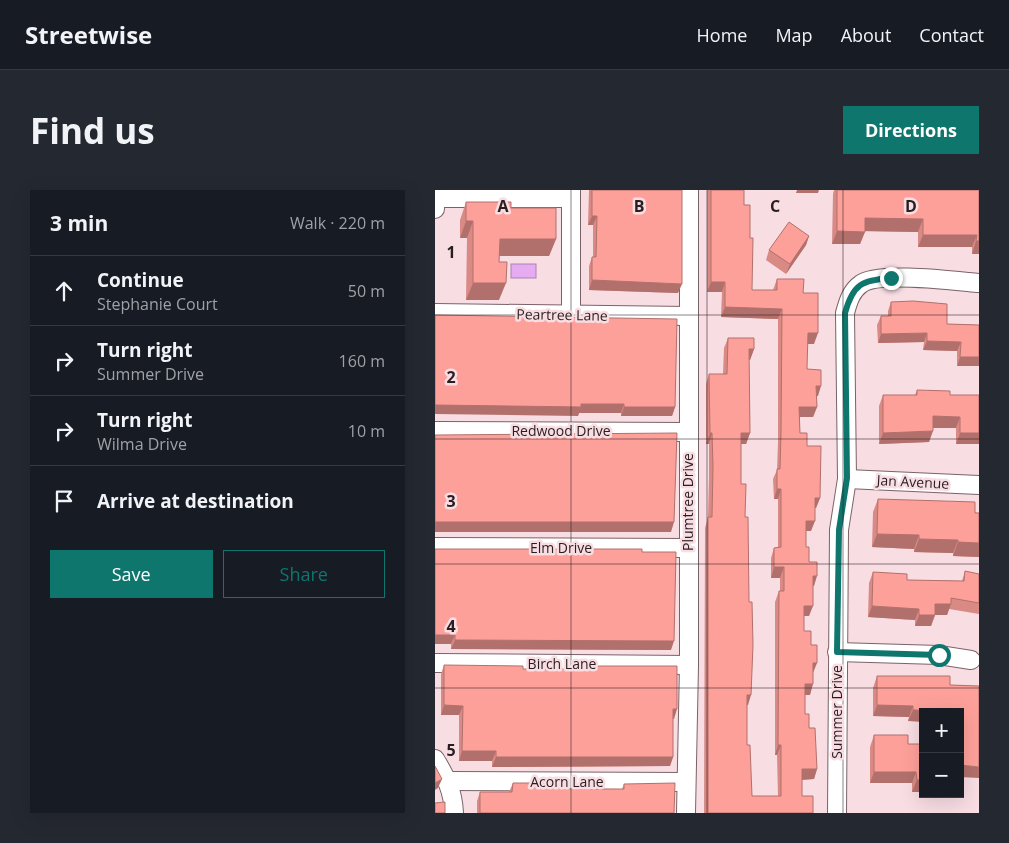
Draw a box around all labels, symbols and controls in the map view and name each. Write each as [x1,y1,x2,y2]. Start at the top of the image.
text: Streetwise [25,18,152,51]
text: Home [697,23,747,47]
text: Map [775,23,813,47]
text: About [841,23,891,47]
text: Contact [919,23,984,47]
button: Directions [843,106,979,154]
text: Find us [30,107,155,154]
text: A [497,195,509,217]
text: B [634,195,644,217]
text: C [770,195,780,217]
text: D [905,195,917,217]
text: 3 min [50,209,108,237]
text: Walk · 220 m [290,212,385,234]
text: 1 [446,241,456,263]
text: Continue [97,267,184,293]
route end [880,267,903,290]
icon: ahead [50,277,78,305]
text: 50 m [348,280,385,302]
text: Stephanie Court [97,293,218,315]
street label: Peartree Lane [516,304,608,325]
text: Turn right [97,337,192,363]
icon: right [50,347,78,375]
text: 160 m [339,350,385,372]
text: Summer Drive [97,363,204,385]
text: 2 [446,366,456,388]
text: Turn right [97,407,192,433]
icon: right [50,417,78,445]
text: 10 m [348,420,385,442]
street label: Redwood Drive [511,421,611,440]
text: Wilma Drive [97,433,187,455]
street label: Plumtree Drive [678,453,697,551]
street label: Jan Avenue [874,470,950,493]
icon: arrive [50,487,78,515]
text: Arrive at destination [97,488,294,514]
text: 3 [446,490,456,512]
street label: Elm Drive [530,538,592,557]
button: Save [50,550,213,598]
button: Share [223,550,385,598]
text: 4 [446,615,456,637]
route start [928,644,951,667]
street label: Birch Lane [528,654,597,673]
street label: Summer Drive [827,665,846,759]
map controls [919,708,964,798]
button: + [919,708,964,753]
text: 5 [446,739,456,761]
button: − [919,753,964,798]
street label: Acorn Lane [530,772,604,791]

